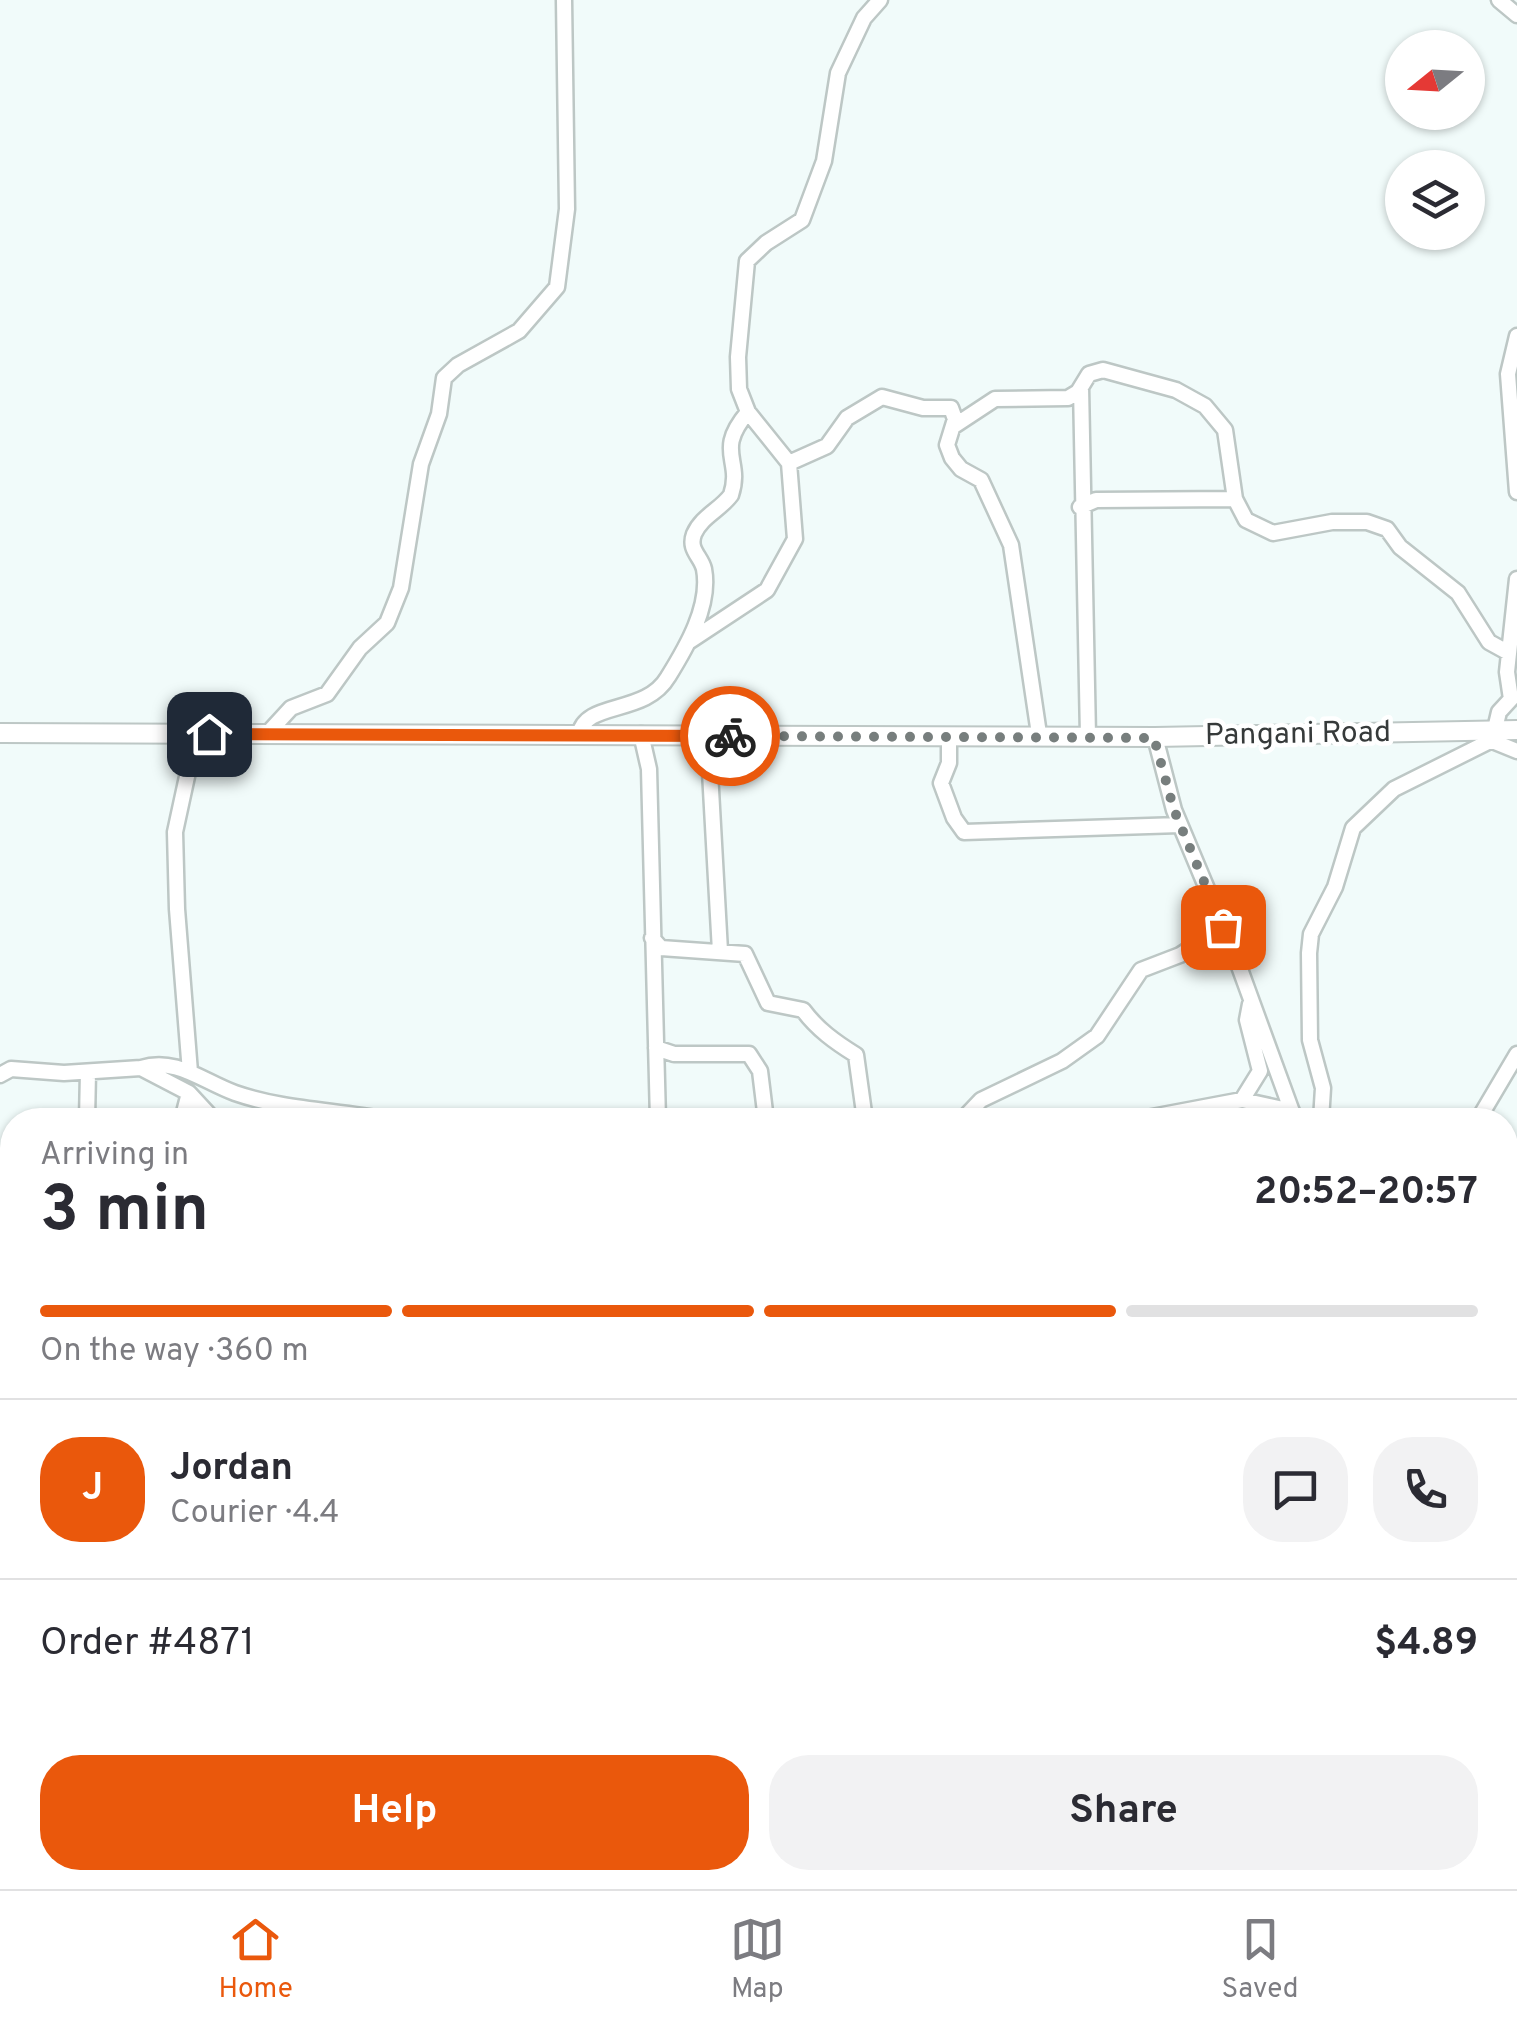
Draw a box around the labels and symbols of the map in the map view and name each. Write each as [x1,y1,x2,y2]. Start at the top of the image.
north arrow [1385,30,1485,130]
courier [680,686,780,786]
pin [167,692,252,777]
street label: Pangani Road [1205,715,1391,755]
pin [1181,885,1266,970]

